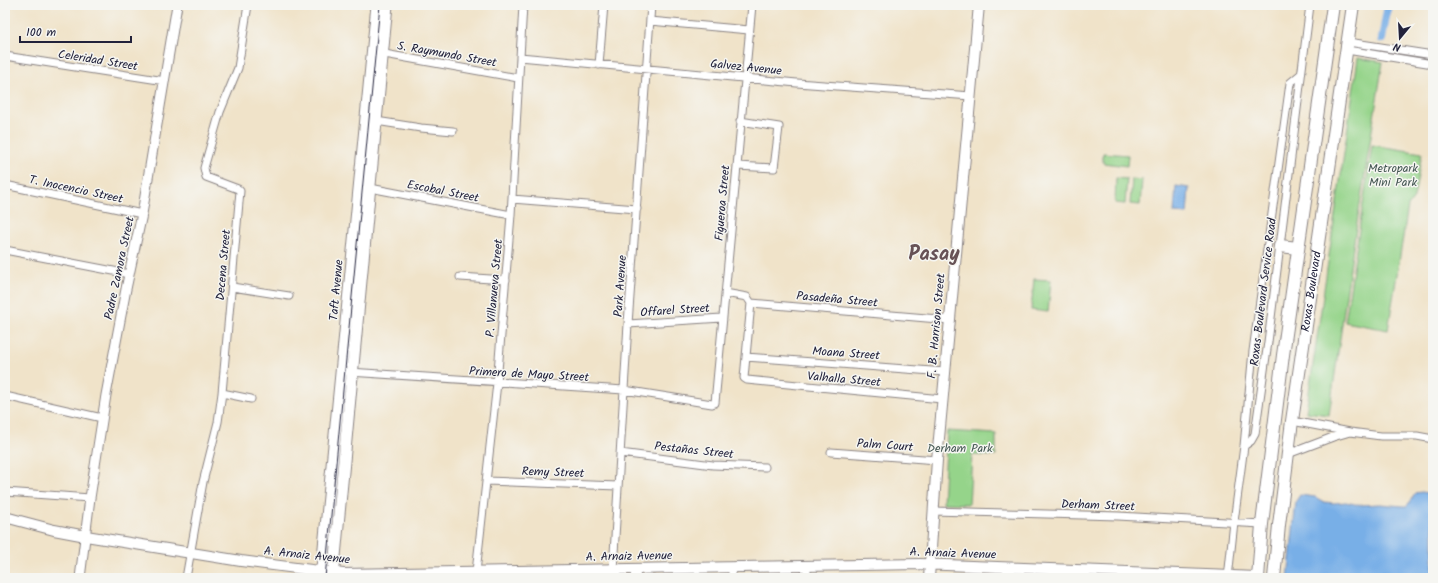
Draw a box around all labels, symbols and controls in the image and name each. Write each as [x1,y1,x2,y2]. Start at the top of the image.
scale bar [20,18,131,44]
north arrow [1380,18,1420,58]
text: 100 m [26,23,57,42]
street label: S. Raymundo Street [396,36,498,73]
text: N [1391,37,1403,56]
street label: Celeridad Street [57,45,140,76]
street label: Galvez Avenue [709,54,783,81]
park label: Metropark Mini Park [1368,159,1418,192]
street label: Figueroa Street [710,164,735,242]
street label: T. Inocencio Street [27,170,125,209]
street label: Escobal Street [405,175,481,208]
street label: Padre Zamora Street [99,214,140,322]
street label: Roxas Boulevard Service Road [1245,216,1282,367]
street label: Decena Street [211,228,236,301]
street label: P. Villanueva Street [481,238,508,338]
district label: Pasay [908,239,960,271]
street label: Roxas Boulevard [1296,249,1327,333]
street label: Park Avenue [609,254,632,318]
street label: Taft Avenue [324,258,349,321]
street label: F. B. Harrison Street [922,272,951,380]
street label: Pasadeña Street [796,286,879,313]
street label: Offarel Street [640,299,711,322]
street label: Moana Street [811,342,881,365]
street label: Primero de Mayo Street [468,362,590,387]
street label: Valhalla Street [806,367,882,392]
street label: Palm Court [856,434,914,457]
street label: Pestañas Street [653,437,735,464]
park label: Derham Park [927,439,993,458]
street label: Remy Street [521,462,585,483]
street label: Derham Street [1061,495,1136,516]
street label: A. Arnaiz Avenue [263,542,352,570]
street label: A. Arnaiz Avenue [909,542,997,565]
street label: A. Arnaiz Avenue [586,546,673,567]

